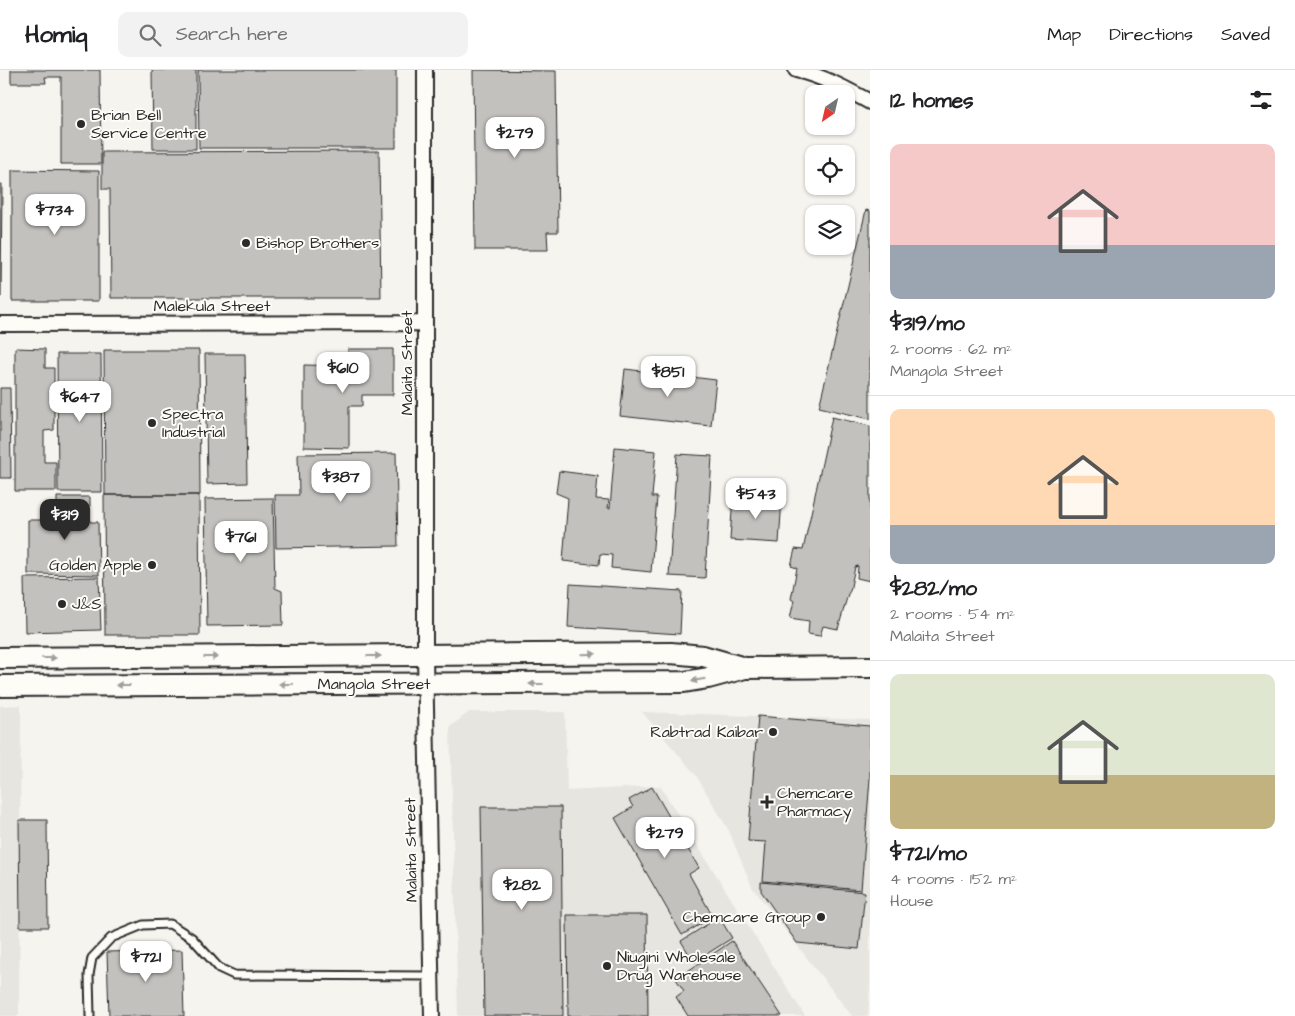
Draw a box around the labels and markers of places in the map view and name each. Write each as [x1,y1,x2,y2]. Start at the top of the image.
place label: Brian Bell Service Centre [91,104,207,144]
pin: $279 [485,116,545,159]
marker: Brian Bell Service Centre [75,118,87,130]
pin: $734 [25,194,85,236]
place label: Bishop Brothers [256,232,379,254]
marker: Bishop Brothers [240,237,252,249]
pin: $610 [313,352,373,394]
pin: $851 [638,356,698,398]
pin: $647 [50,380,110,423]
place label: Spectra Industrial [162,403,225,443]
marker: Spectra Industrial [146,417,158,429]
pin: $387 [311,460,371,503]
pin: $543 [726,478,786,520]
pin: $319 [35,498,95,541]
pin: $761 [211,520,271,563]
place label: Golden Apple [49,554,142,576]
marker: Golden Apple [146,559,158,571]
place label: J&S [72,593,101,615]
marker: J&S [56,598,68,610]
place label: Rabtrad Kaibar [650,721,763,743]
marker: Rabtrad Kaibar [767,726,779,738]
place label: Chemcare Pharmacy [777,782,853,823]
marker: Chemcare Pharmacy [761,796,773,808]
pin: $279 [635,816,695,859]
pin: $282 [492,868,552,911]
place label: Chemcare Group [683,906,811,928]
marker: Chemcare Group [815,911,827,923]
pin: $721 [116,940,176,983]
place label: Niugini Wholesale Drug Warehouse [617,946,742,987]
marker: Niugini Wholesale Drug Warehouse [601,960,613,972]

